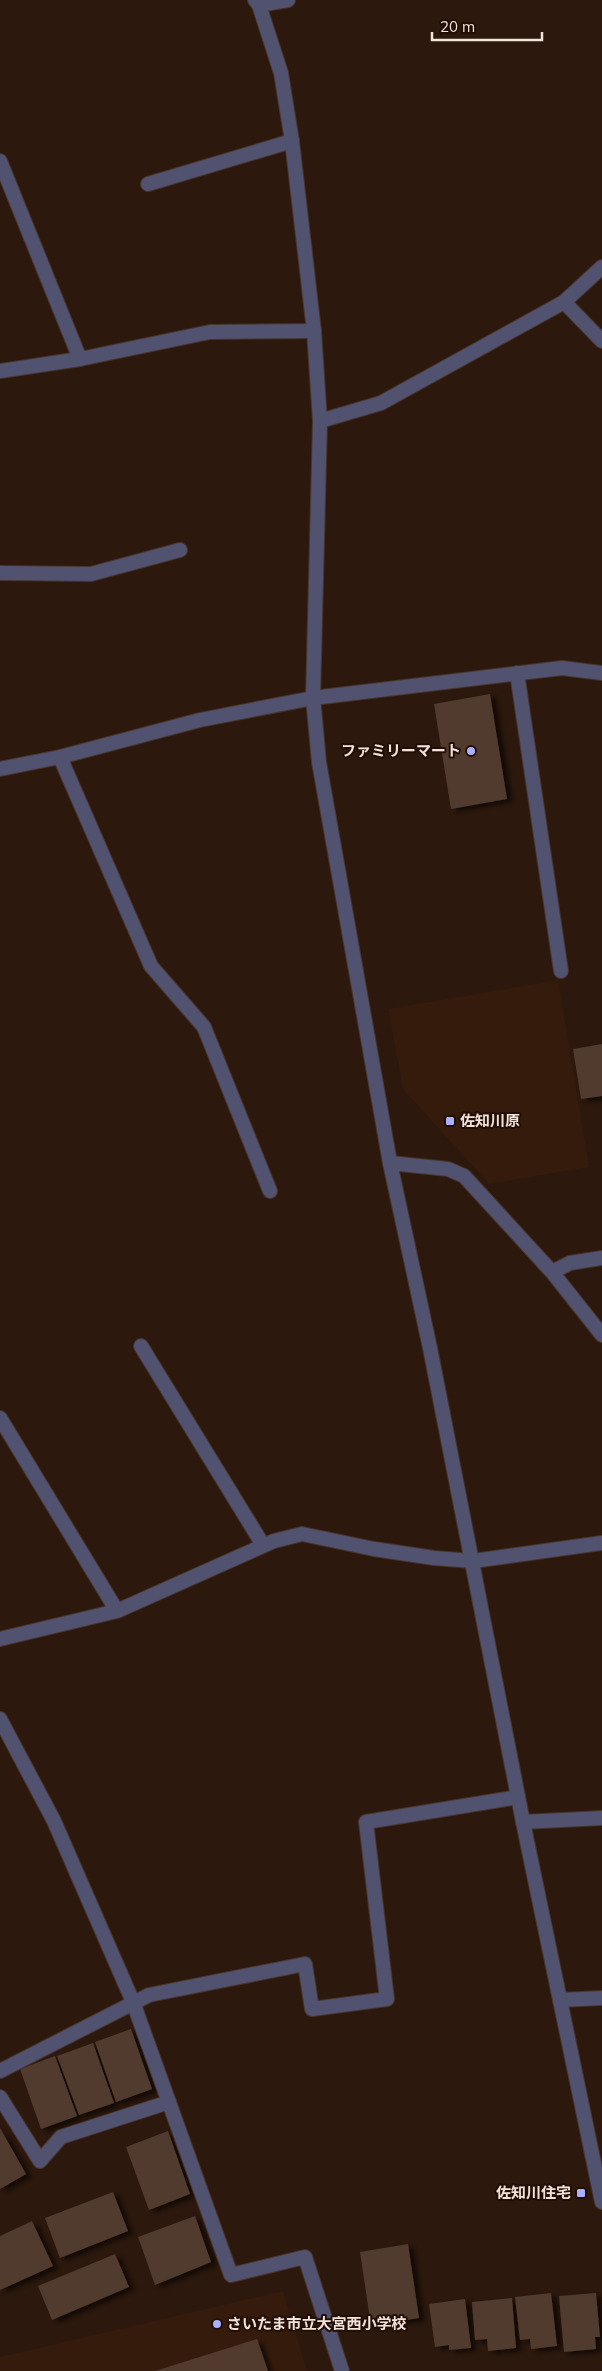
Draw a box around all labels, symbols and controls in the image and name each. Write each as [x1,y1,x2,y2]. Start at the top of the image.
scale bar [432,10,542,42]
text: 20 m [440,17,475,36]
place label: ファミリーマート [341,741,461,760]
marker: ファミリーマート [465,745,477,757]
place label: 佐知川原 [460,1111,520,1130]
marker: 佐知川原 [444,1115,456,1127]
place label: 佐知川住宅 [496,2183,571,2202]
marker: 佐知川住宅 [575,2187,587,2199]
place label: さいたま市立大宮西小学校 [227,2314,407,2333]
marker: さいたま市立大宮西小学校 [211,2318,223,2330]

